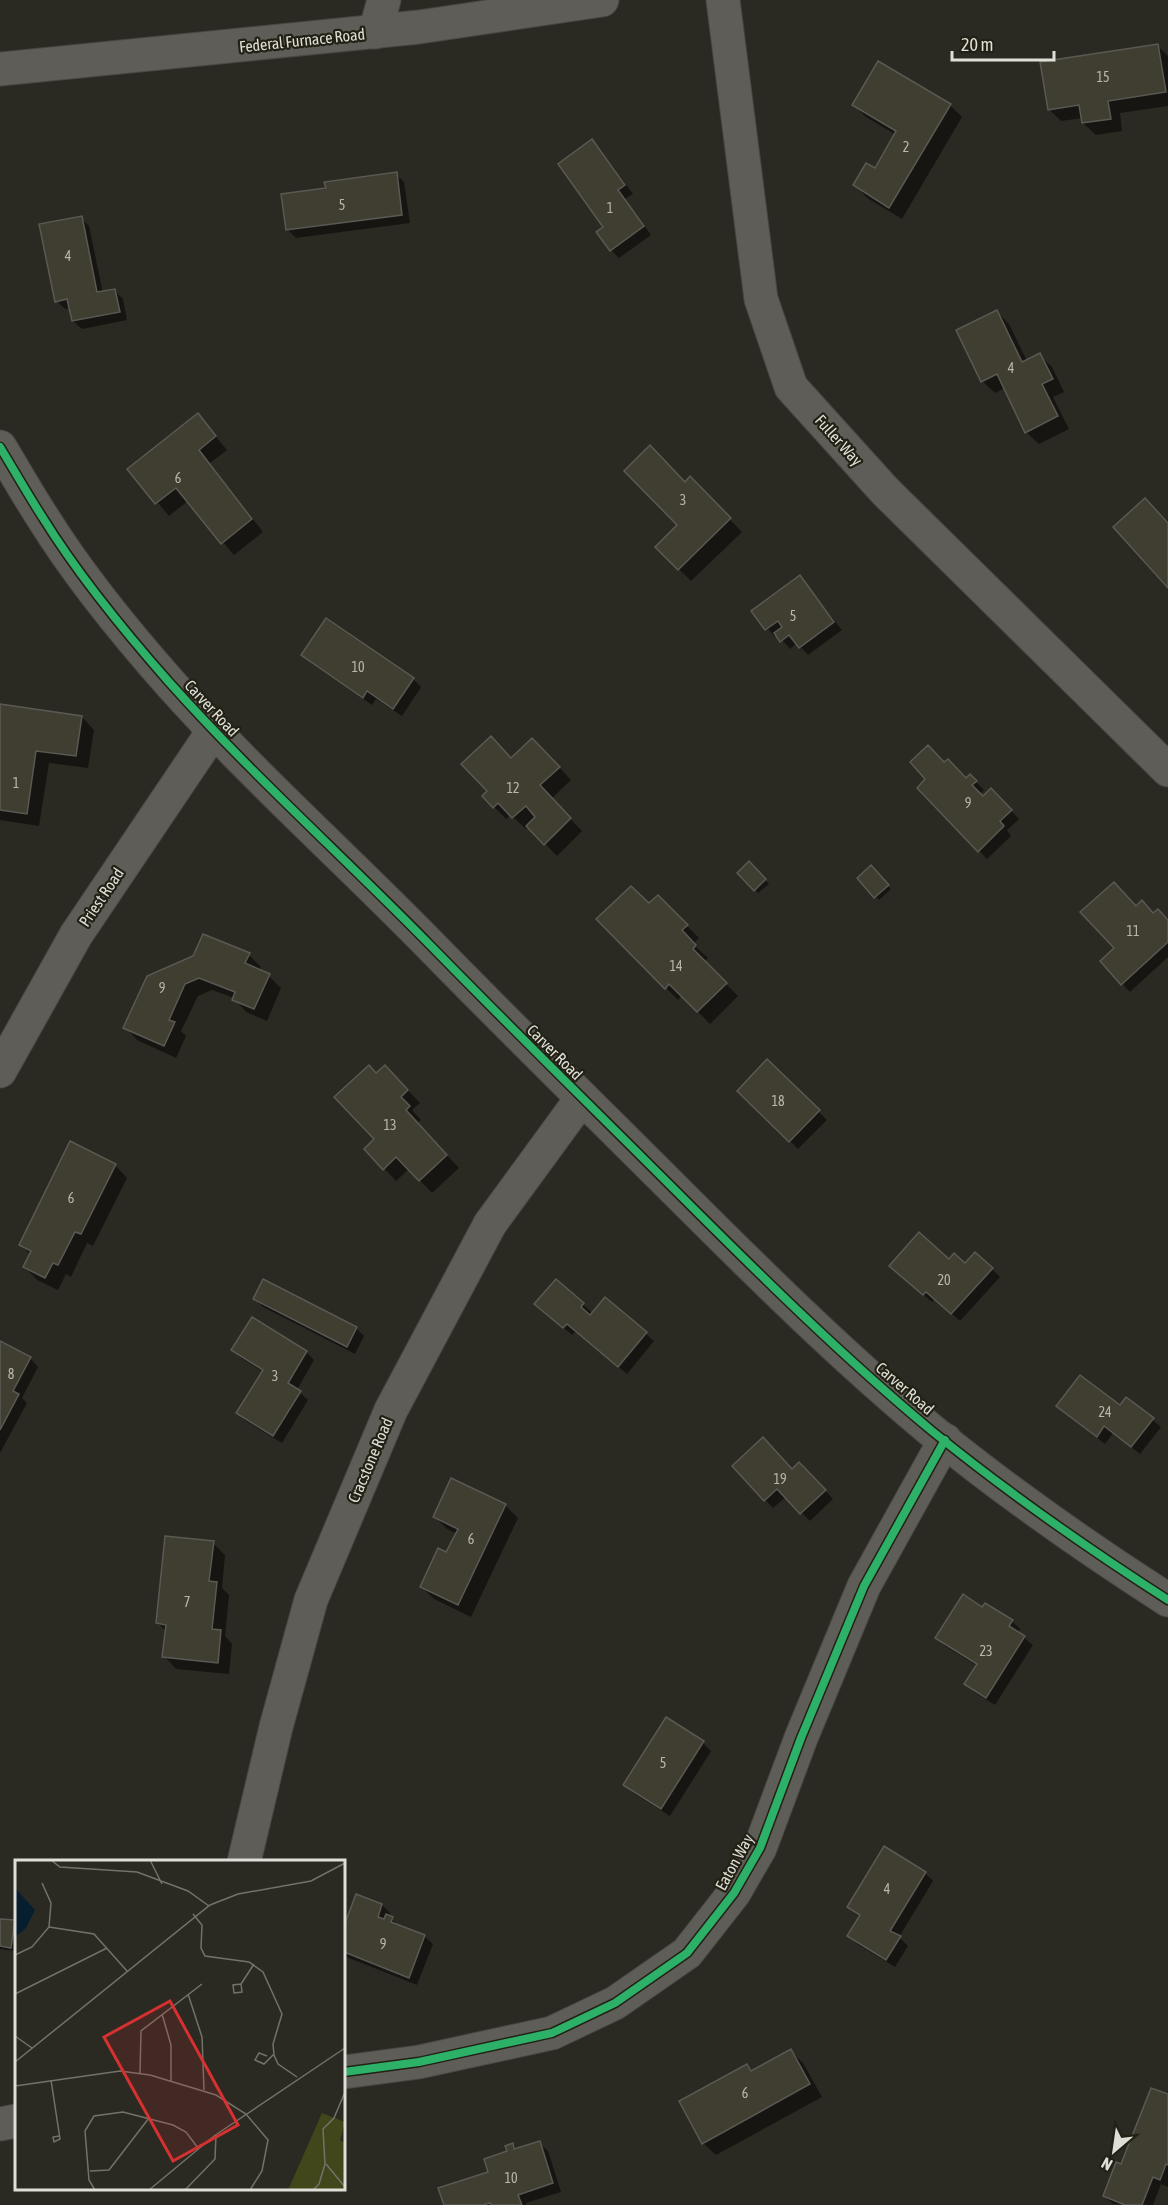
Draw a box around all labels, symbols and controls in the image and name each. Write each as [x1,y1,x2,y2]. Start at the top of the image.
street label: Federal Furnace Road [238,24,366,56]
scale bar [952,24,1054,62]
text: 20 m [961,34,993,55]
house number: 15 [1096,69,1110,85]
house number: 2 [903,139,909,155]
house number: 5 [339,197,345,213]
house number: 1 [607,200,613,216]
house number: 4 [65,248,72,264]
house number: 4 [1008,360,1015,376]
street label: Fuller Way [811,411,867,470]
house number: 6 [175,470,182,486]
house number: 3 [680,492,686,508]
house number: 5 [790,608,796,624]
house number: 10 [351,659,365,675]
street label: Carver Road [181,676,243,740]
house number: 1 [13,775,19,791]
house number: 12 [506,780,520,796]
house number: 9 [965,795,971,811]
street label: Priest Road [75,864,127,930]
house number: 11 [1126,923,1140,939]
house number: 14 [669,958,683,974]
house number: 9 [159,980,165,996]
street label: Carver Road [524,1021,586,1083]
house number: 18 [771,1093,785,1109]
house number: 13 [383,1117,397,1133]
house number: 6 [68,1190,75,1206]
house number: 20 [937,1272,951,1288]
street label: Carver Road [872,1358,938,1418]
house number: 8 [8,1366,15,1382]
house number: 3 [272,1368,278,1384]
house number: 24 [1098,1404,1112,1420]
street label: Cracstone Road [344,1415,396,1505]
house number: 19 [773,1471,787,1487]
house number: 6 [468,1531,475,1547]
house number: 7 [184,1594,190,1610]
house number: 23 [979,1643,993,1659]
house number: 5 [660,1755,666,1771]
street label: Eaton Way [711,1830,758,1894]
inset map [15,1860,345,2190]
house number: 4 [884,1881,891,1897]
house number: 9 [380,1936,386,1952]
house number: 6 [742,2085,749,2101]
north arrow [1084,2121,1144,2181]
text: N [1098,2154,1115,2174]
house number: 10 [504,2170,518,2186]

